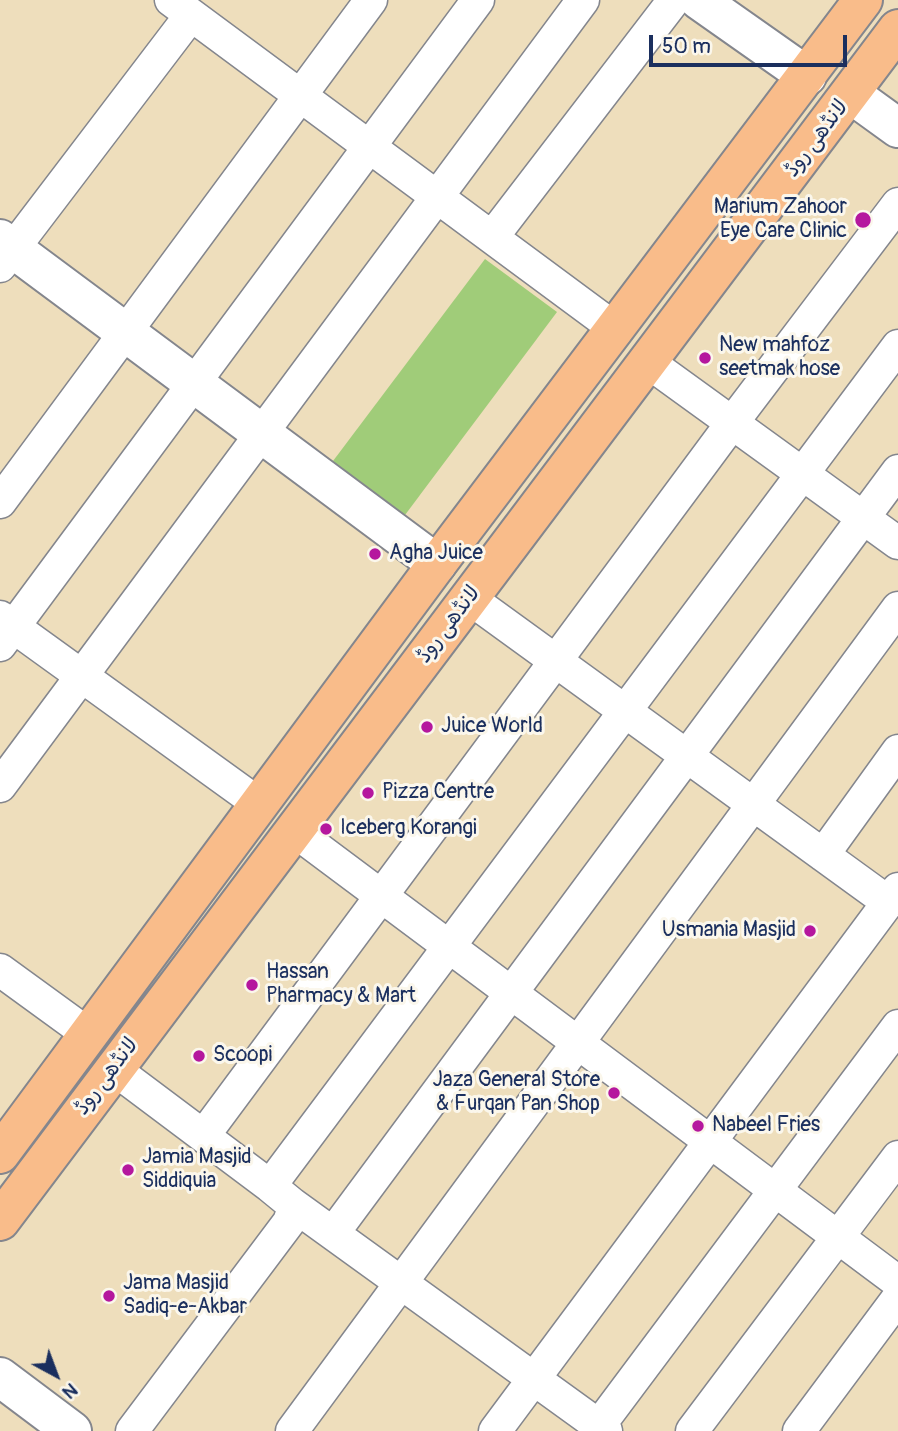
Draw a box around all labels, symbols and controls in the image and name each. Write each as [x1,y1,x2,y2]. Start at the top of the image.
scale bar [653,21,851,65]
text: 50 m [662,33,711,60]
street label: لانڈھی روڈ [780,96,854,182]
place label: Marium Zahoor Eye Care Clinic [714,195,847,245]
marker: Marium Zahoor Eye Care Clinic [853,210,873,230]
place label: New mahfoz seetmak hose [719,333,840,383]
marker: New mahfoz seetmak hose [697,350,713,366]
place label: Agha Juice [389,541,483,567]
marker: Agha Juice [367,546,383,562]
street label: لانڈھی روڈ [412,582,486,668]
place label: Juice World [441,714,543,740]
marker: Juice World [419,719,435,735]
place label: Pizza Centre [382,780,494,806]
marker: Pizza Centre [360,785,376,801]
place label: Iceberg Korangi [340,816,477,842]
marker: Iceberg Korangi [318,821,334,837]
place label: Usmania Masjid [662,918,796,944]
marker: Usmania Masjid [802,923,818,939]
place label: Hassan Pharmacy & Mart [266,960,416,1010]
marker: Hassan Pharmacy & Mart [244,977,260,993]
street label: لانڈھی روڈ [70,1034,144,1120]
place label: Scoopi [213,1043,272,1069]
marker: Scoopi [191,1048,207,1064]
place label: Jaza General Store & Furqan Pan Shop [433,1068,600,1118]
marker: Jaza General Store & Furqan Pan Shop [606,1085,622,1101]
place label: Nabeel Fries [712,1113,820,1139]
marker: Nabeel Fries [690,1118,706,1134]
place label: Jamia Masjid Siddiquia [142,1145,252,1195]
marker: Jamia Masjid Siddiquia [120,1162,136,1178]
place label: Jama Masjid Sadiq-e-Akbar [123,1271,247,1321]
marker: Jama Masjid Sadiq-e-Akbar [101,1288,117,1304]
north arrow [21,1340,91,1410]
text: N [57,1378,83,1404]

